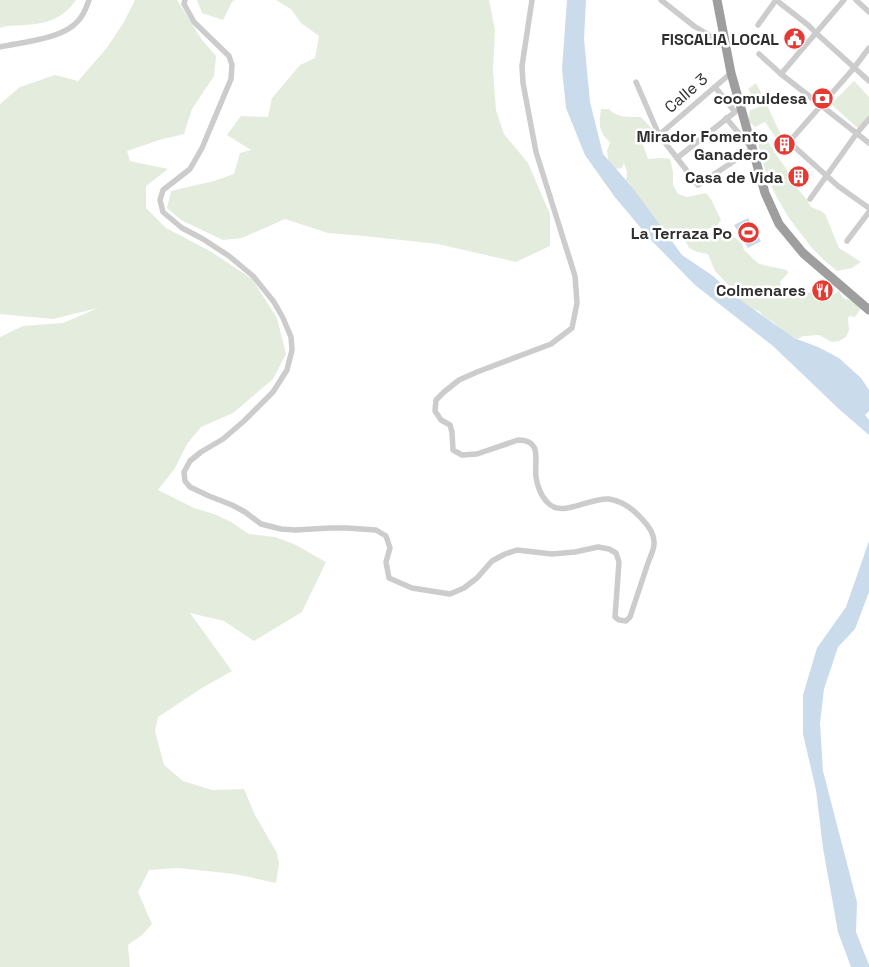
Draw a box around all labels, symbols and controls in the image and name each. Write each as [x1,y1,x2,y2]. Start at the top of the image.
public building icon: FISCALIA LOCAL [783,27,807,51]
place label: FISCALIA LOCAL [661,29,779,50]
street label: Calle 3 [660,68,712,118]
bank icon: coomuldesa [811,86,835,110]
place label: coomuldesa [713,88,807,109]
place label: Mirador Fomento Ganadero [636,126,768,165]
building icon: Mirador Fomento Ganadero [772,133,796,157]
building icon: Casa de Vida [787,165,811,189]
place label: Casa de Vida [685,167,783,188]
sports icon: La Terraza Po [736,221,760,245]
place label: La Terraza Po [631,223,732,244]
restaurant icon: Colmenares [810,278,834,302]
place label: Colmenares [716,280,806,301]

